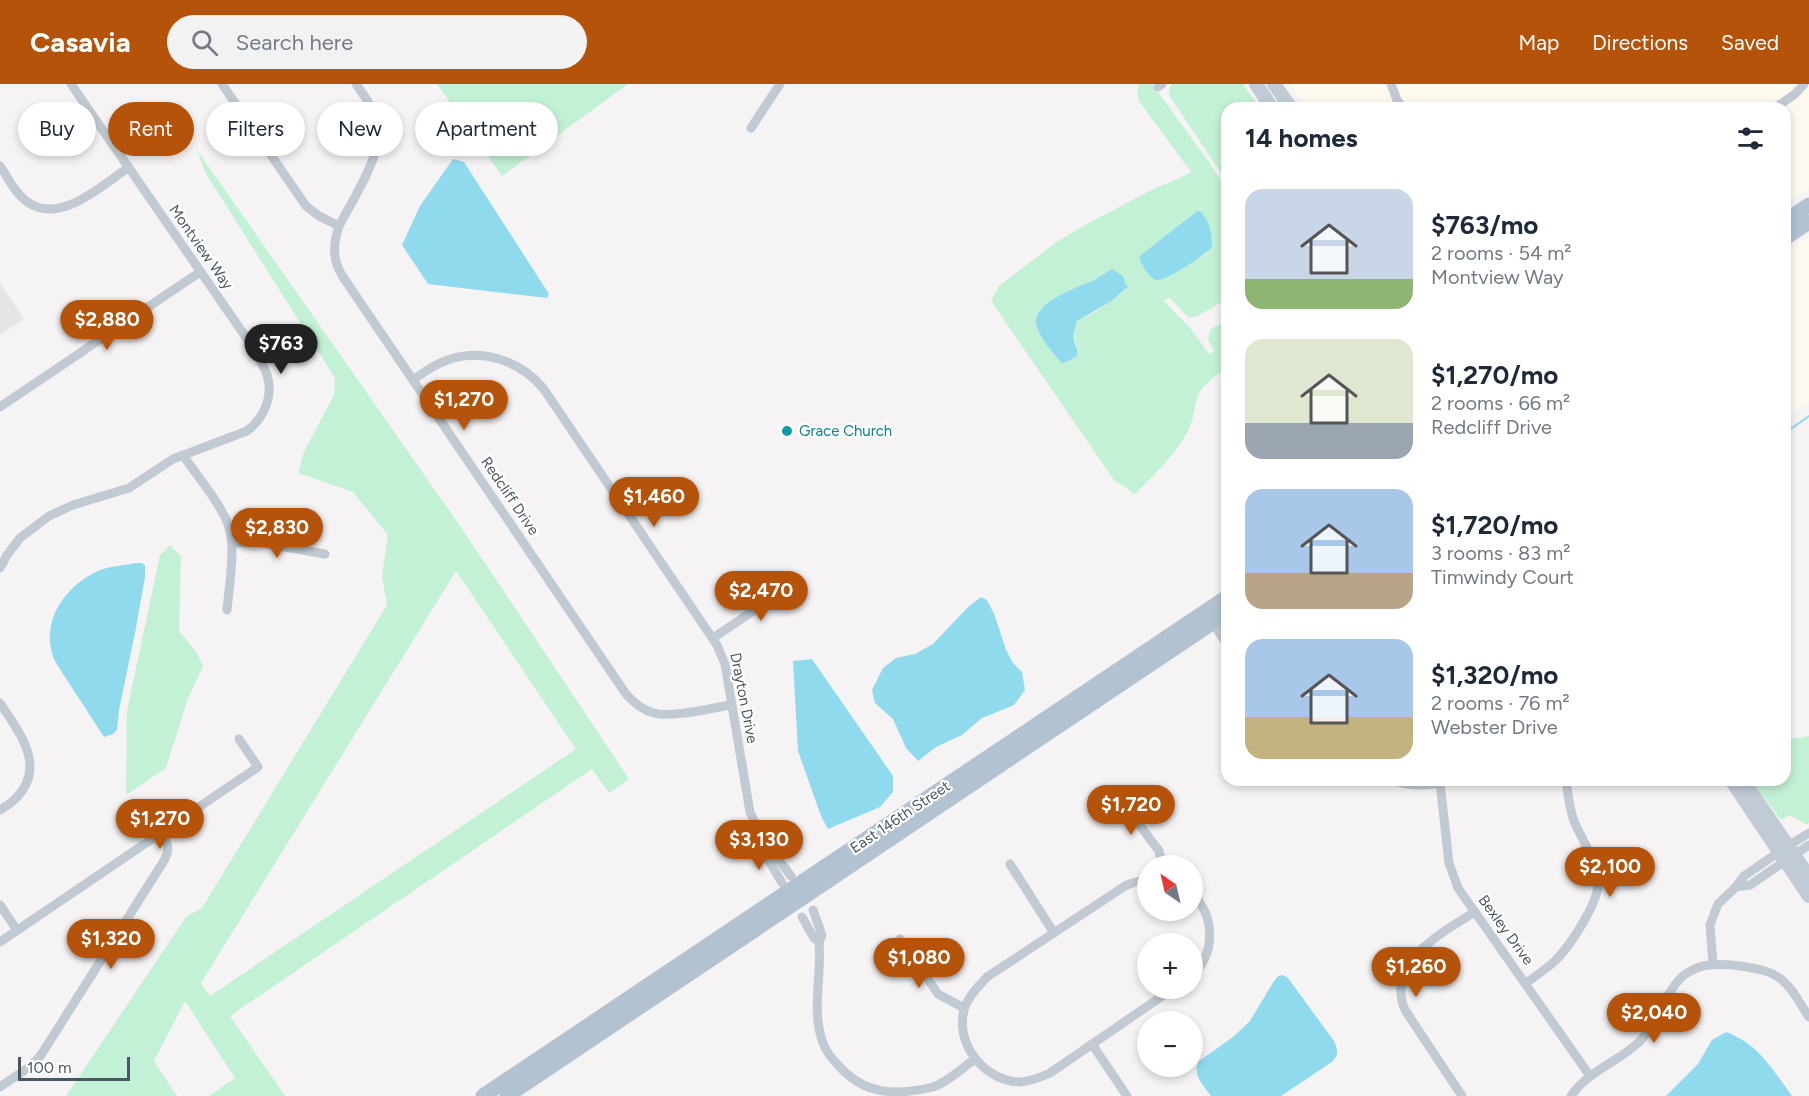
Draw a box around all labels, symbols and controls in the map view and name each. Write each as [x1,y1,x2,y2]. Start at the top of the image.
search box [167,15,587,69]
text: Casavia [30,25,131,59]
icon: search [188,26,221,59]
text: Search here [236,29,353,56]
text: Map [1518,30,1559,55]
text: Directions [1592,30,1688,55]
text: Saved [1721,30,1779,55]
chip: Buy [18,102,96,156]
chip: Rent [108,102,194,156]
chip: Filters [206,102,305,156]
chip: New [317,102,403,156]
chip: Apartment [415,102,558,156]
text: 14 homes [1245,122,1358,154]
icon: filters [1734,122,1767,155]
street label: Montview Way [165,201,237,293]
text: $763/mo [1431,209,1538,241]
icon: home [1293,213,1365,285]
text: 2 rooms · 54 m² [1431,241,1571,265]
text: Montview Way [1431,265,1564,289]
pin: $2,880 [58,300,156,351]
text: $2,880 [74,307,140,331]
pin: $763 [245,324,317,375]
text: $763 [259,331,303,355]
text: $1,270/mo [1431,359,1558,391]
icon: home [1293,363,1365,435]
pin: $1,270 [415,380,513,431]
text: $1,270 [434,387,494,411]
text: 2 rooms · 66 m² [1431,391,1570,415]
text: Redcliff Drive [1431,415,1552,439]
place label: Grace Church [799,422,892,440]
marker: Grace Church [780,424,794,438]
street label: Redcliff Drive [477,453,543,539]
pin: $1,460 [605,477,703,528]
text: $1,460 [623,484,685,508]
pin: $2,830 [228,508,326,559]
text: $1,720/mo [1431,509,1558,541]
icon: home [1293,513,1365,585]
text: $2,830 [245,515,309,539]
text: 3 rooms · 83 m² [1431,541,1570,565]
text: Timwindy Court [1431,565,1574,589]
pin: $2,470 [712,571,810,622]
text: $2,470 [729,578,793,602]
street label: Drayton Drive [726,651,762,745]
text: $1,320/mo [1431,659,1558,691]
icon: home [1293,663,1365,735]
text: 2 rooms · 76 m² [1431,691,1570,715]
text: Webster Drive [1431,715,1558,739]
street label: East 146th Street [847,777,954,857]
pin: $1,720 [1082,785,1180,836]
text: $1,720 [1101,792,1161,816]
pin: $1,270 [111,799,209,850]
text: $1,270 [130,806,190,830]
pin: $3,130 [710,820,808,871]
text: $3,130 [729,827,789,851]
pin: $2,100 [1561,847,1659,898]
text: $2,100 [1579,854,1641,878]
north arrow [1137,855,1203,921]
map controls [1137,855,1203,1077]
street label: Bexley Drive [1475,892,1537,968]
pin: $1,320 [62,919,160,970]
text: $1,320 [81,926,141,950]
button: + [1137,933,1203,999]
pin: $1,080 [870,938,968,989]
text: $1,080 [888,945,950,969]
pin: $1,260 [1367,947,1465,998]
text: $1,260 [1386,954,1446,978]
pin: $2,040 [1605,993,1703,1044]
text: $2,040 [1621,1000,1687,1024]
button: − [1137,1011,1203,1077]
scale bar [18,1054,130,1082]
text: 100 m [27,1058,72,1077]

